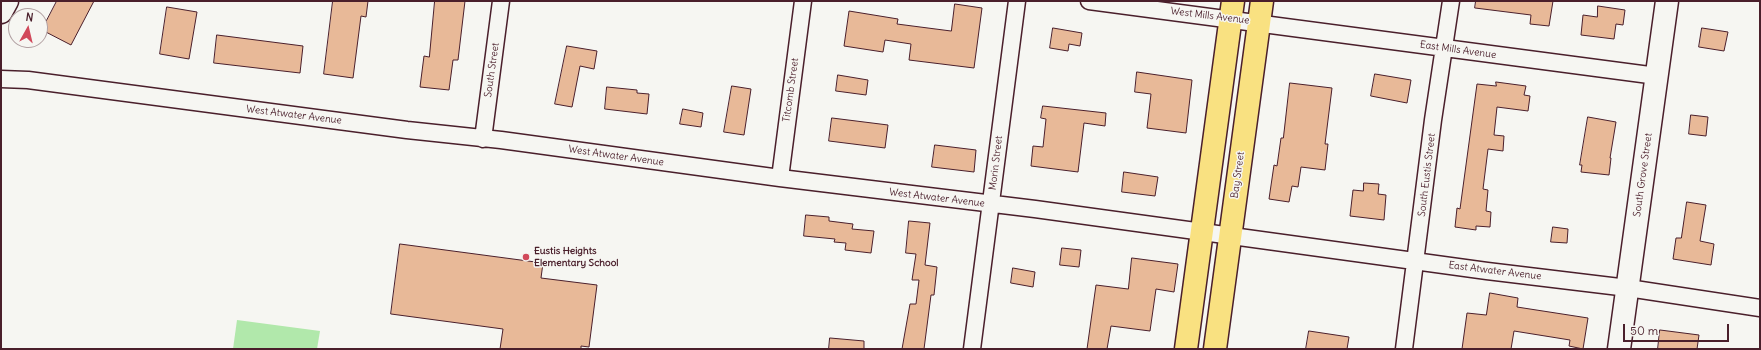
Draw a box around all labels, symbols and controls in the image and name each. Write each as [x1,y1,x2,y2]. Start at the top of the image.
street label: West Mills Avenue [1170,5,1250,27]
north arrow [8,8,48,48]
text: N [25,10,34,25]
street label: East Mills Avenue [1419,39,1497,61]
street label: South Street [482,42,502,98]
street label: Titcomb Street [781,57,801,123]
street label: West Atwater Avenue [245,103,343,127]
street label: South Grove Street [1631,132,1655,218]
street label: South Eustis Street [1416,133,1438,217]
street label: Morin Street [987,135,1005,191]
street label: West Atwater Avenue [567,143,665,169]
street label: Bay Street [1229,151,1247,199]
street label: West Atwater Avenue [888,186,986,210]
place label: Eustis Heights Elementary School [534,245,618,268]
marker: Eustis Heights Elementary School [521,252,531,262]
street label: East Atwater Avenue [1448,259,1542,283]
scale bar [1625,316,1731,342]
text: 50 m [1630,323,1658,338]

